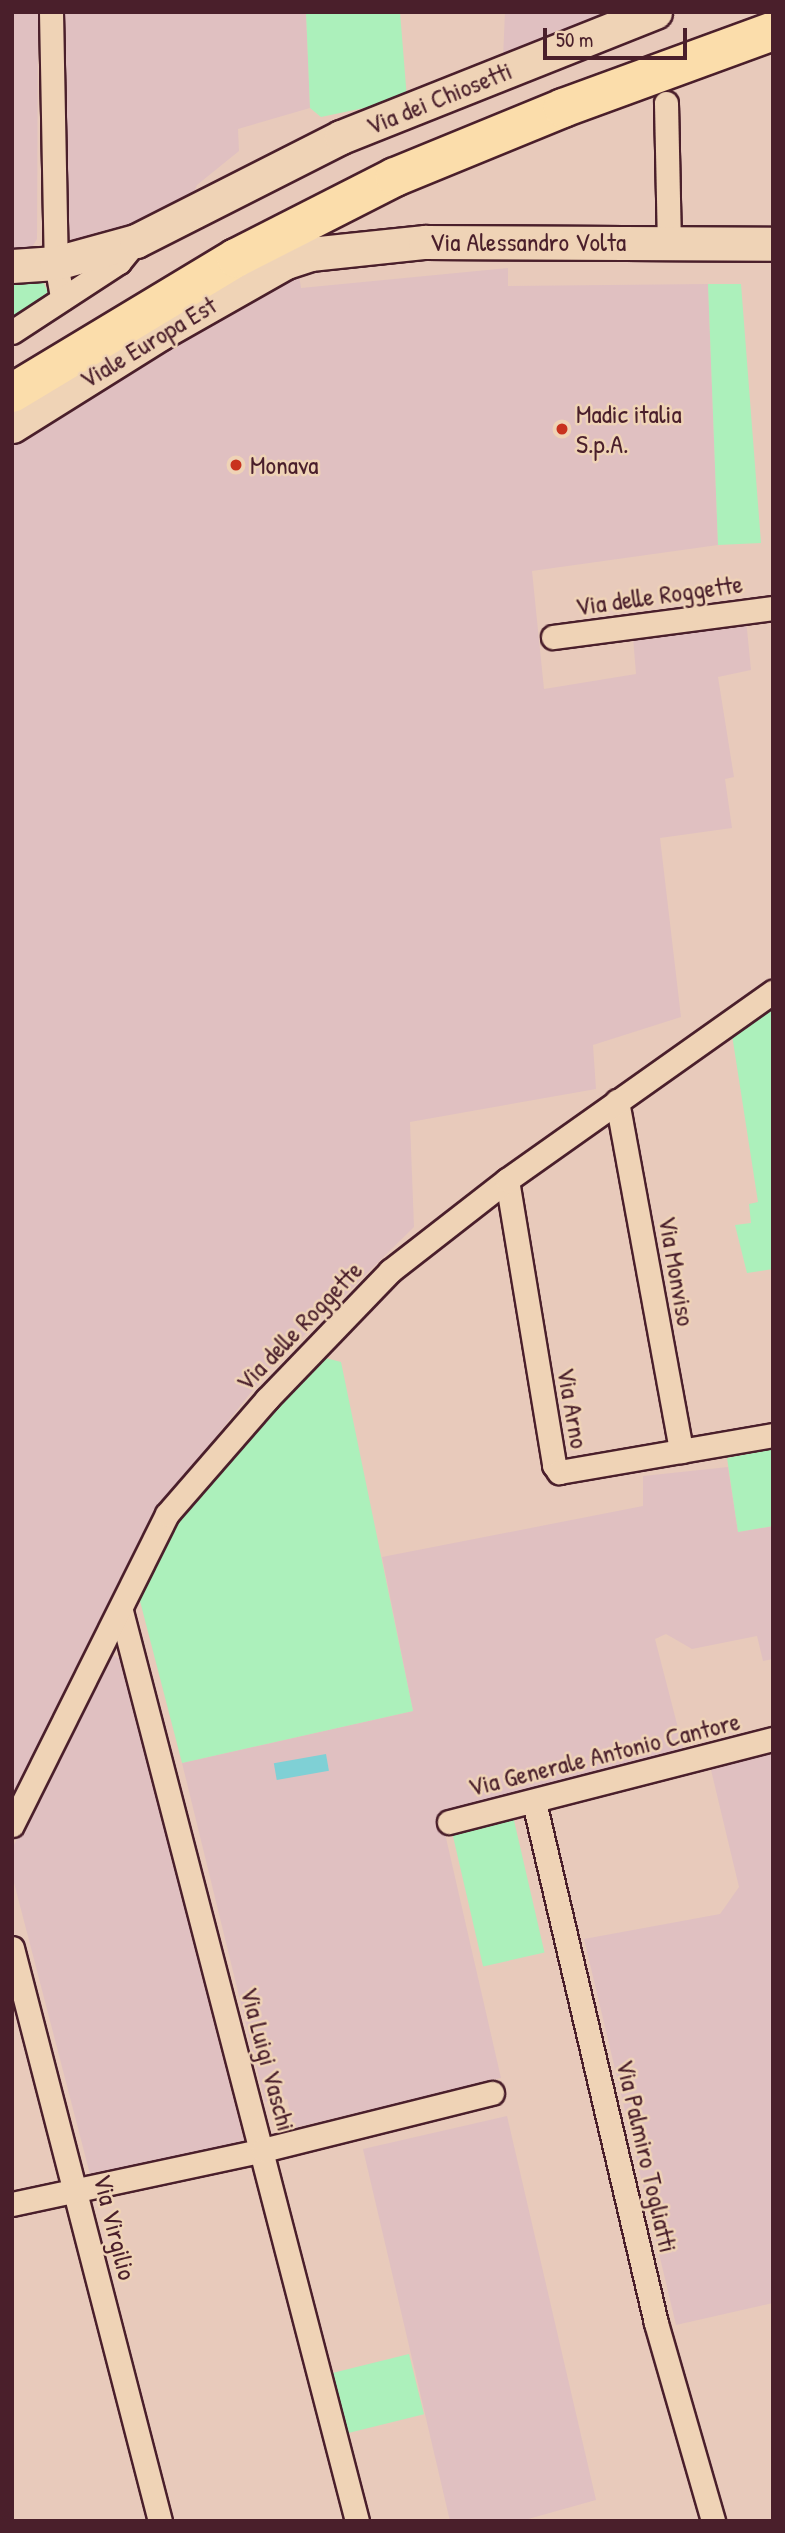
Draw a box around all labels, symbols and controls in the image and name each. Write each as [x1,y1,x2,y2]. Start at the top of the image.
scale bar [547,14,690,58]
text: 50 m [556,25,593,54]
street label: Via dei Chiosetti [362,55,516,141]
street label: Via Alessandro Volta [430,226,626,258]
street label: Viale Europa Est [74,289,222,395]
place label: Madic italia S.p.A. [576,398,682,460]
marker: Madic italia S.p.A. [554,421,570,437]
place label: Monava [250,449,318,481]
marker: Monava [228,457,244,473]
street label: Via delle Roggette [573,568,745,622]
street label: Via Monviso [652,1214,702,1328]
street label: Via delle Roggette [229,1255,369,1397]
street label: Via Arno [551,1365,595,1451]
street label: Via Generale Antonio Cantore [465,1705,743,1803]
street label: Via Luigi Vaschi [234,1984,302,2134]
street label: Via Palmiro Togliatti [610,2056,684,2256]
street label: Via Virgilio [87,2171,143,2283]

